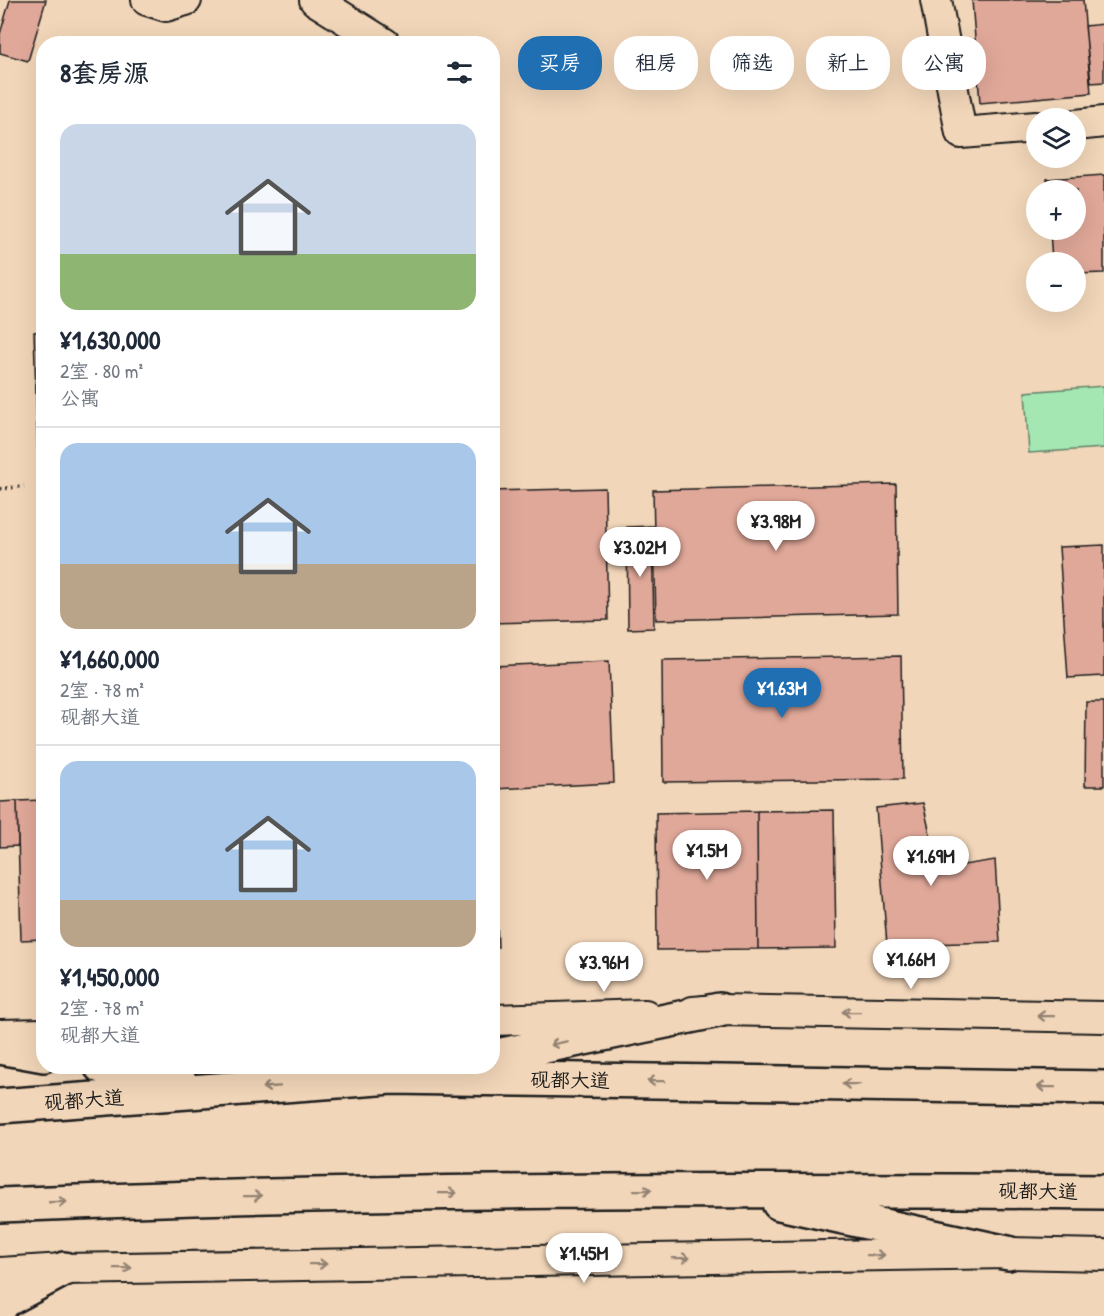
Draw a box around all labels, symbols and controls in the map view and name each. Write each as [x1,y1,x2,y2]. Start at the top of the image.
chip: 买房 [518,36,602,90]
chip: 租房 [614,36,698,90]
chip: 筛选 [710,36,794,90]
chip: 新上 [806,36,890,90]
chip: 公寓 [902,36,986,90]
text: 8套房源 [60,55,149,90]
icon: filters [443,56,476,89]
map controls [1026,108,1086,312]
button: layers [1026,108,1086,168]
icon: home [214,163,322,271]
button: + [1026,180,1086,240]
button: − [1026,252,1086,312]
text: ¥1,630,000 [60,322,161,357]
text: 2室 · 80 m² [60,357,143,384]
text: 公寓 [60,384,100,411]
icon: home [214,482,322,590]
pin: ¥3.98M [727,501,825,552]
text: ¥3.98M [751,507,801,534]
pin: ¥3.02M [591,527,689,578]
text: ¥3.02M [614,533,666,560]
text: ¥1,660,000 [60,641,159,676]
pin: ¥1.63M [733,668,831,719]
text: ¥1.63M [757,674,807,701]
text: 2室 · 78 m² [60,676,144,703]
text: 砚都大道 [60,703,140,730]
icon: home [214,800,322,908]
pin: ¥1.5M [665,830,749,881]
text: ¥1.5M [686,836,728,863]
pin: ¥1.69M [882,836,980,887]
text: ¥1.69M [907,842,955,869]
pin: ¥1.66M [862,939,960,990]
pin: ¥3.96M [555,942,653,993]
text: ¥1.66M [887,945,935,972]
text: ¥3.96M [579,948,629,975]
text: ¥1,450,000 [60,959,159,994]
text: 2室 · 78 m² [60,994,144,1021]
one-way arrow [841,1007,861,1018]
one-way arrow [1036,1011,1056,1022]
text: 砚都大道 [60,1021,140,1048]
one-way arrow [550,1038,569,1049]
street label: 砚都大道 [530,1065,610,1094]
one-way arrow [646,1075,666,1087]
one-way arrow [841,1078,861,1090]
one-way arrow [261,1081,281,1092]
one-way arrow [1036,1081,1056,1093]
street label: 砚都大道 [43,1083,125,1116]
street label: 砚都大道 [998,1176,1078,1205]
one-way arrow [633,1184,653,1195]
one-way arrow [438,1187,458,1198]
one-way arrow [243,1190,263,1201]
one-way arrow [48,1196,68,1208]
pin: ¥1.45M [535,1233,633,1284]
text: ¥1.45M [560,1239,608,1266]
one-way arrow [865,1249,885,1261]
one-way arrow [670,1253,690,1264]
one-way arrow [307,1259,327,1270]
one-way arrow [112,1262,132,1274]

